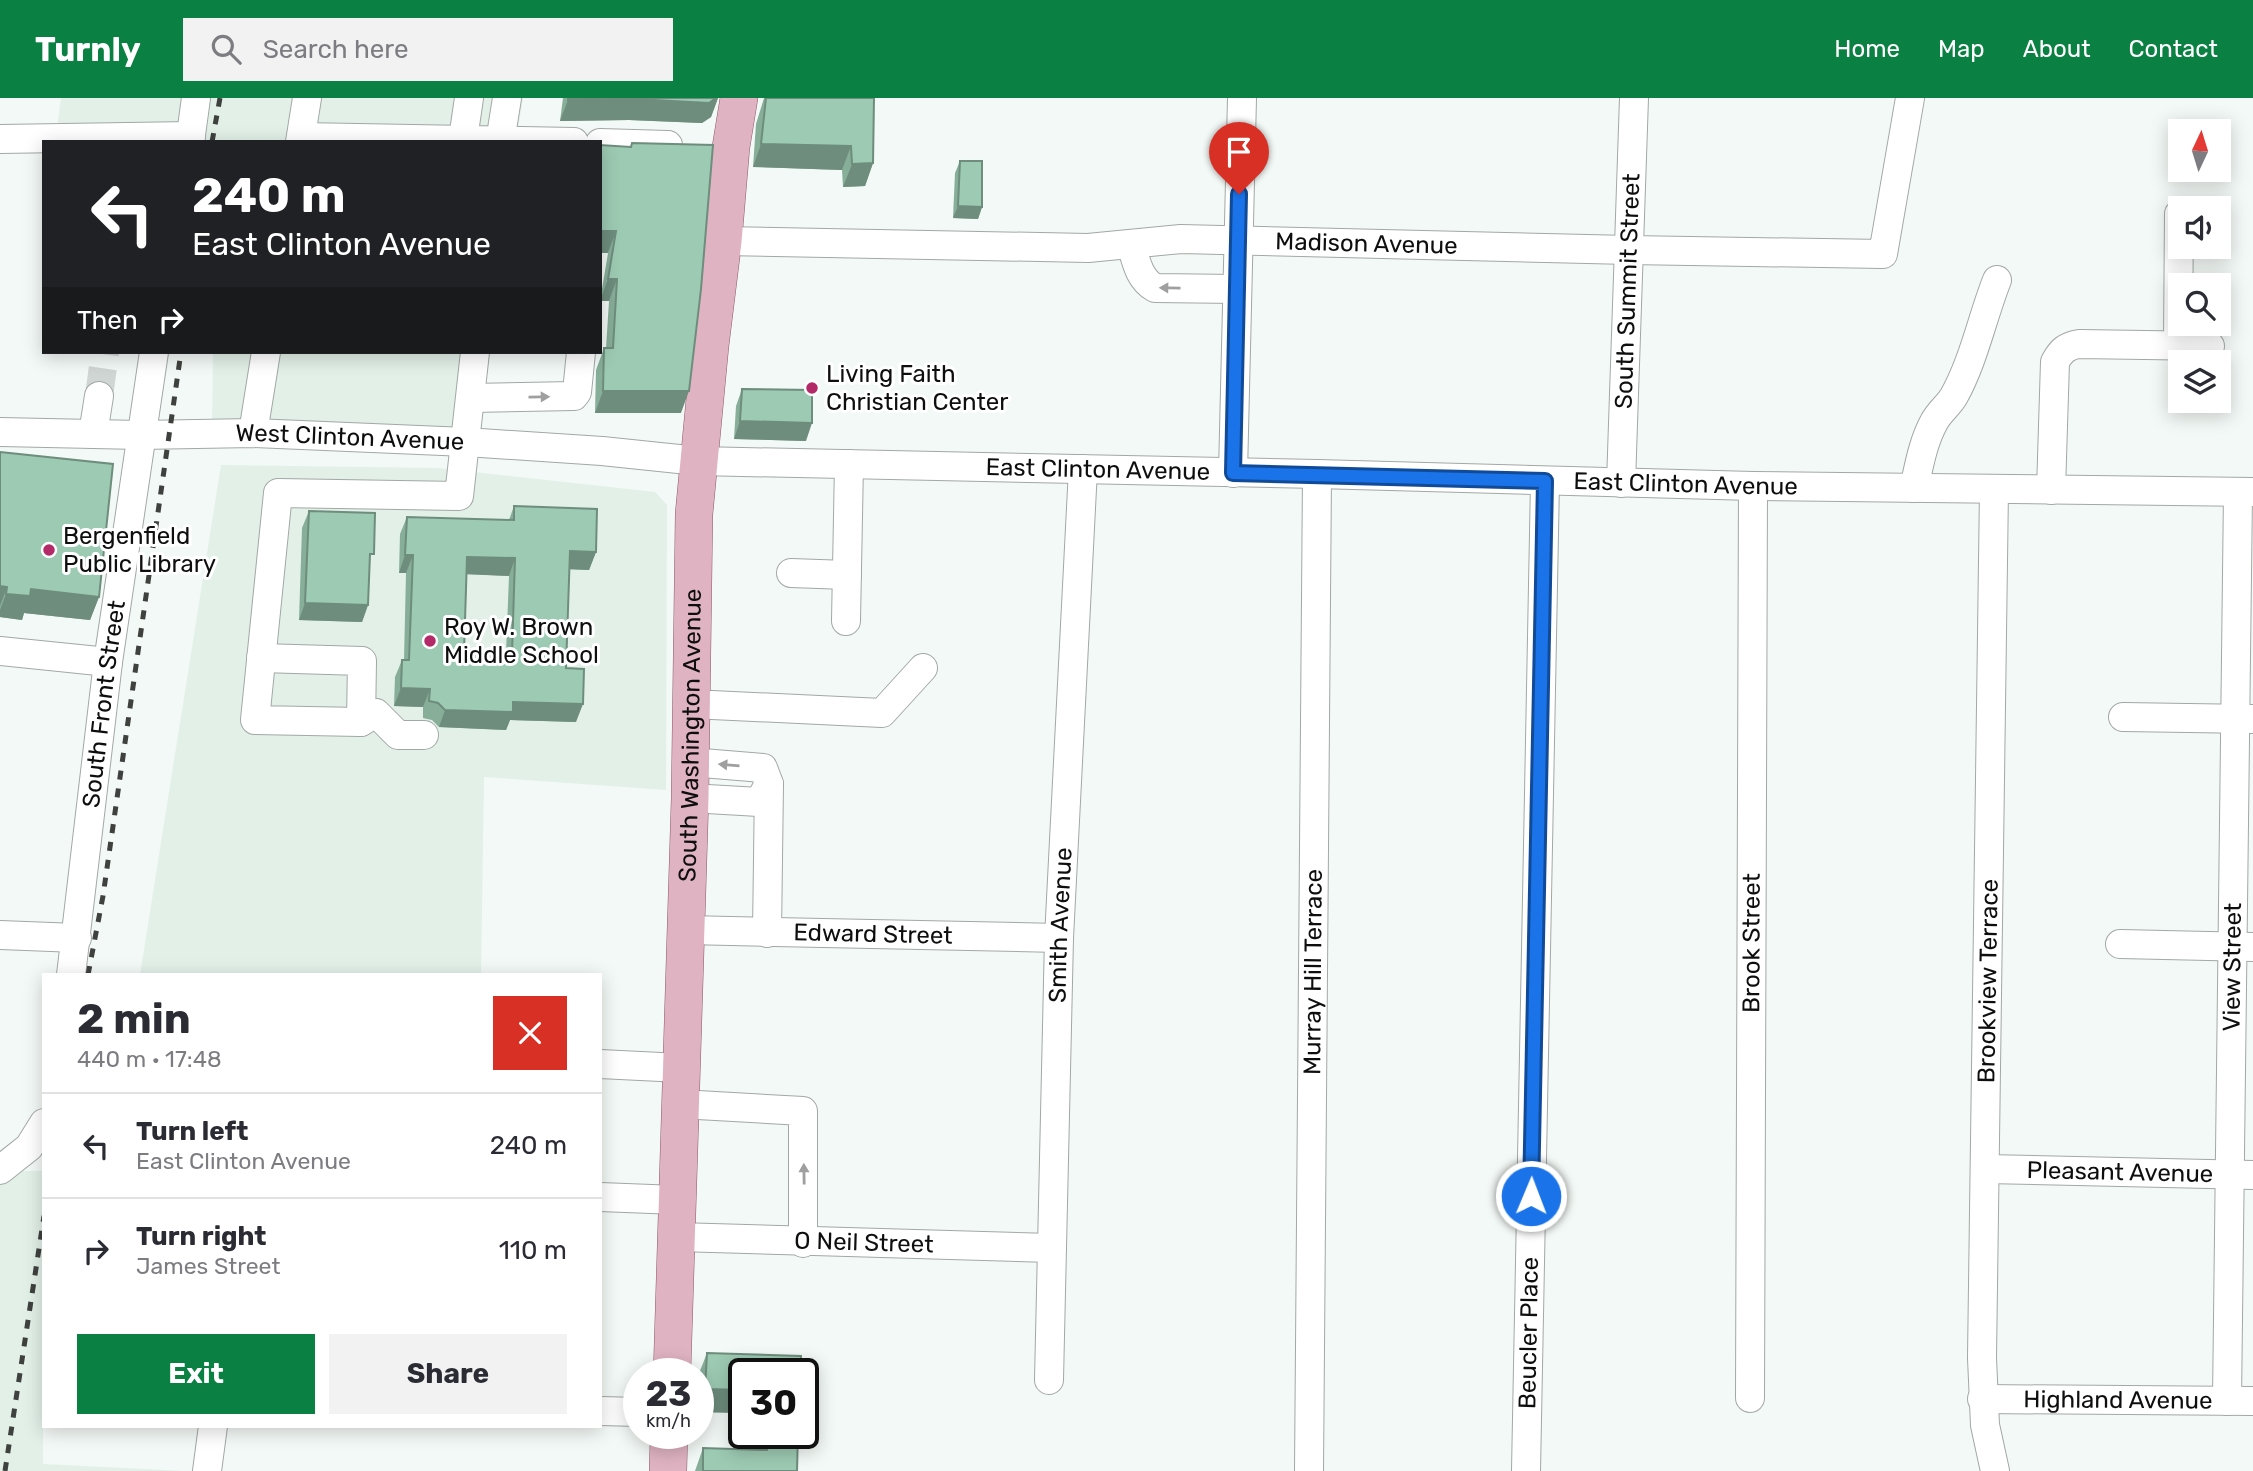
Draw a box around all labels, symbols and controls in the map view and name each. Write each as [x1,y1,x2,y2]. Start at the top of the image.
search box [183,18,673,81]
text: Turnly [35,30,141,69]
icon: search [207,30,245,68]
text: Search here [263,34,409,65]
text: Home [1834,35,1900,63]
text: Map [1938,35,1985,63]
text: About [2023,35,2091,63]
text: Contact [2129,35,2218,63]
north arrow [2168,119,2231,182]
map controls [2168,119,2231,413]
pin [1209,122,1269,194]
icon: arrive [1220,133,1258,171]
text: 240 m [192,166,346,224]
icon: left [77,168,168,259]
street label: South Summit Street [1610,173,1645,409]
button: sound [2168,196,2231,259]
text: East Clinton Avenue [192,225,491,263]
street label: Madison Avenue [1275,227,1458,260]
button: search [2168,273,2231,336]
one-way arrow [1158,283,1180,294]
icon: right [152,301,190,339]
text: Then [77,305,138,336]
button: layers [2168,350,2231,413]
place label: Living Faith Christian Center [826,360,1008,416]
marker: Living Faith Christian Center [804,380,820,396]
one-way arrow [528,391,550,403]
street label: West Clinton Avenue [235,419,465,456]
street label: East Clinton Avenue [985,453,1210,486]
street label: East Clinton Avenue [1573,467,1798,501]
place label: Bergenfield Public Library [63,522,216,578]
marker: Bergenfield Public Library [41,542,57,558]
street label: South Washington Avenue [673,588,707,882]
street label: South Front Street [77,599,131,809]
place label: Roy W. Brown Middle School [444,613,599,669]
marker: Roy W. Brown Middle School [422,633,438,649]
one-way arrow [718,759,740,770]
street label: Smith Avenue [1044,847,1078,1003]
street label: Murray Hill Terrace [1298,869,1328,1075]
street label: Brook Street [1737,873,1766,1013]
street label: Brookview Terrace [1972,879,2004,1083]
street label: View Street [2217,903,2247,1032]
street label: Edward Street [793,918,953,950]
text: 2 min [77,994,191,1044]
button: close [493,996,567,1070]
text: 440 m · 17:48 [77,1045,222,1073]
text: Turn left [136,1116,248,1147]
icon: left [77,1127,115,1165]
text: 240 m [490,1130,567,1161]
text: East Clinton Avenue [136,1147,351,1175]
street label: Pleasant Avenue [2026,1156,2214,1188]
position arrow [1494,1159,1568,1233]
one-way arrow [798,1163,810,1185]
text: Turn right [136,1221,266,1252]
street label: O Neil Street [794,1226,934,1259]
icon: right [77,1232,115,1270]
text: 110 m [499,1235,567,1266]
text: James Street [136,1252,280,1280]
street label: Beucler Place [1513,1257,1544,1409]
button: Exit [77,1334,315,1414]
button: Share [329,1334,567,1414]
speed limit sign: 30 [728,1358,819,1449]
text: 23 [646,1373,691,1415]
street label: Highland Avenue [2023,1385,2213,1415]
text: km/h [646,1410,691,1432]

